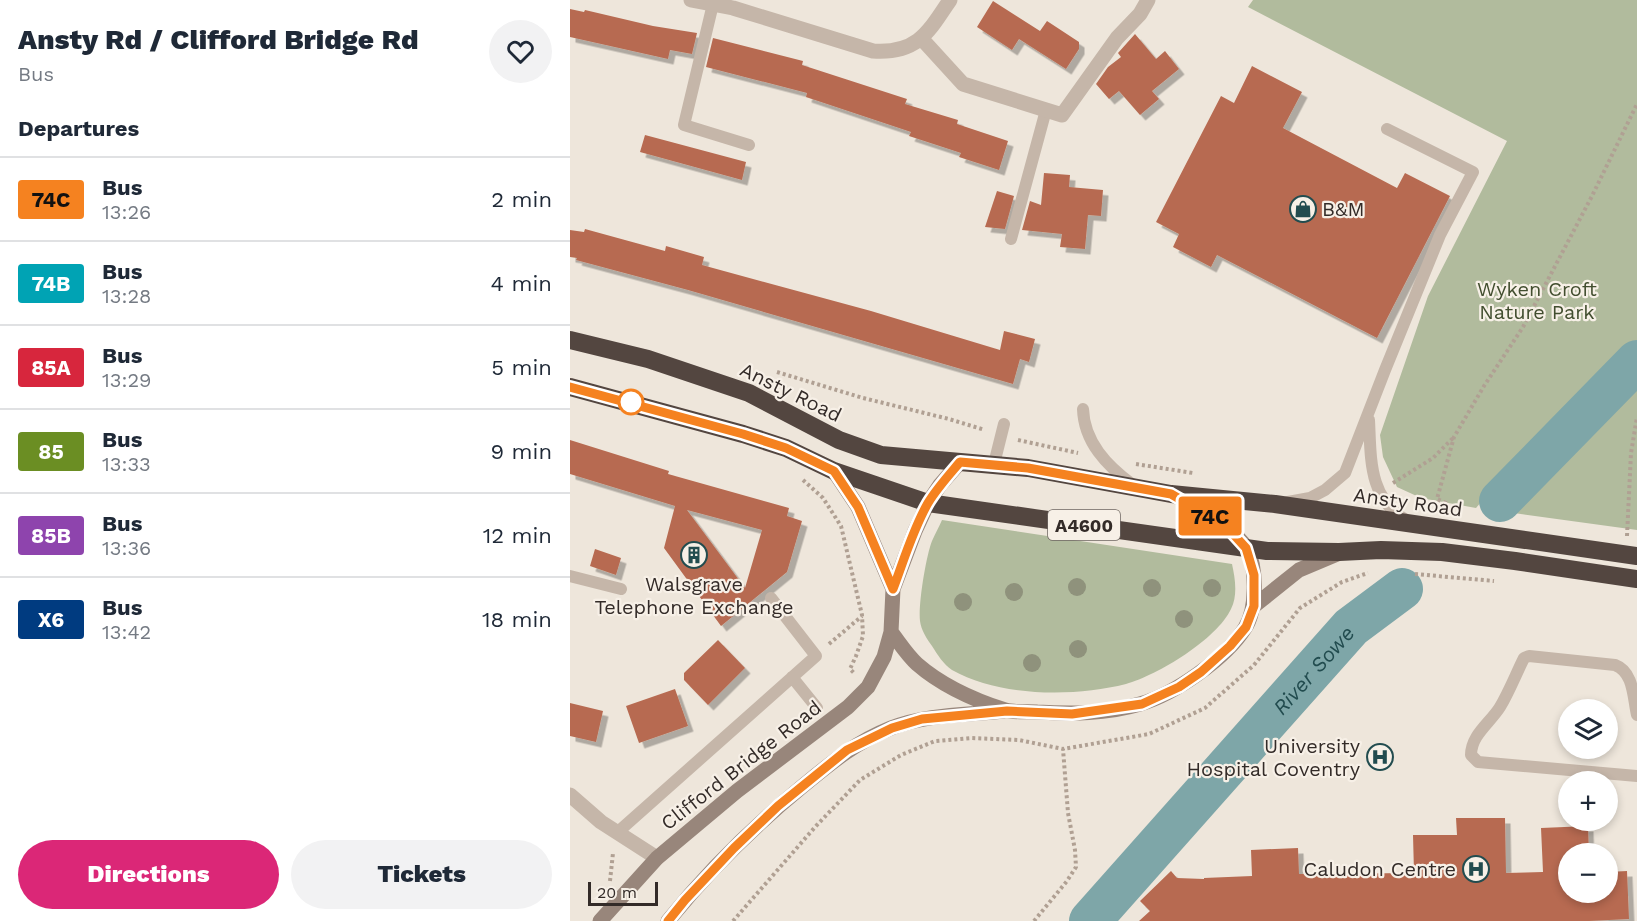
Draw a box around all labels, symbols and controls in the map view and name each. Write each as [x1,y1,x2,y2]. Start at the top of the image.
button: heart [489,20,552,83]
text: Ansty Rd / Clifford Bridge Rd [18,23,418,56]
text: Bus [18,62,54,86]
text: Departures [18,116,139,141]
text: Bus [102,175,142,200]
text: 74C [32,187,70,212]
text: 2 min [491,187,552,212]
shop icon: B&M [1288,194,1318,224]
place label: B&M [1322,197,1365,221]
text: 13:26 [102,200,151,224]
text: Bus [102,259,142,284]
text: 74B [32,271,70,296]
text: 4 min [491,271,552,296]
park label: Wyken Croft Nature Park [1477,277,1598,324]
text: 13:28 [102,284,151,308]
text: Bus [102,343,142,368]
text: 85A [31,355,71,380]
text: 5 min [491,355,552,380]
street label: Ansty Road [736,357,846,427]
text: 13:29 [102,368,151,392]
unlabelled marker [618,389,644,415]
text: Bus [102,427,142,452]
text: 85 [38,439,64,464]
text: 9 min [490,439,552,464]
text: 13:33 [102,452,151,476]
street label: Ansty Road [1352,482,1464,522]
line badge: 74C [1176,496,1244,536]
text: 74C [1191,504,1229,529]
road number: A4600 [1048,510,1120,540]
text: Bus [102,511,142,536]
text: 85B [31,523,71,548]
text: 12 min [483,523,552,548]
text: 13:36 [102,536,151,560]
building icon: Walsgrave Telephone Exchange [679,540,709,570]
place label: Walsgrave Telephone Exchange [594,572,794,619]
text: Bus [102,595,142,620]
text: X6 [38,607,64,632]
text: 18 min [482,607,552,632]
text: 13:42 [102,620,151,644]
water label: River Sowe [1267,620,1359,719]
street label: Clifford Bridge Road [656,695,826,835]
map controls [1558,699,1618,903]
button: layers [1558,699,1618,759]
place label: University Hospital Coventry [1186,734,1361,781]
hospital icon: University Hospital Coventry [1365,742,1395,772]
button: + [1558,771,1618,831]
button: Directions [18,840,279,909]
button: Tickets [291,840,552,909]
button: − [1558,843,1618,903]
hospital icon: Caludon Centre [1461,854,1491,884]
place label: Caludon Centre [1304,857,1456,881]
scale bar [588,879,658,906]
text: 20 m [597,883,637,902]

